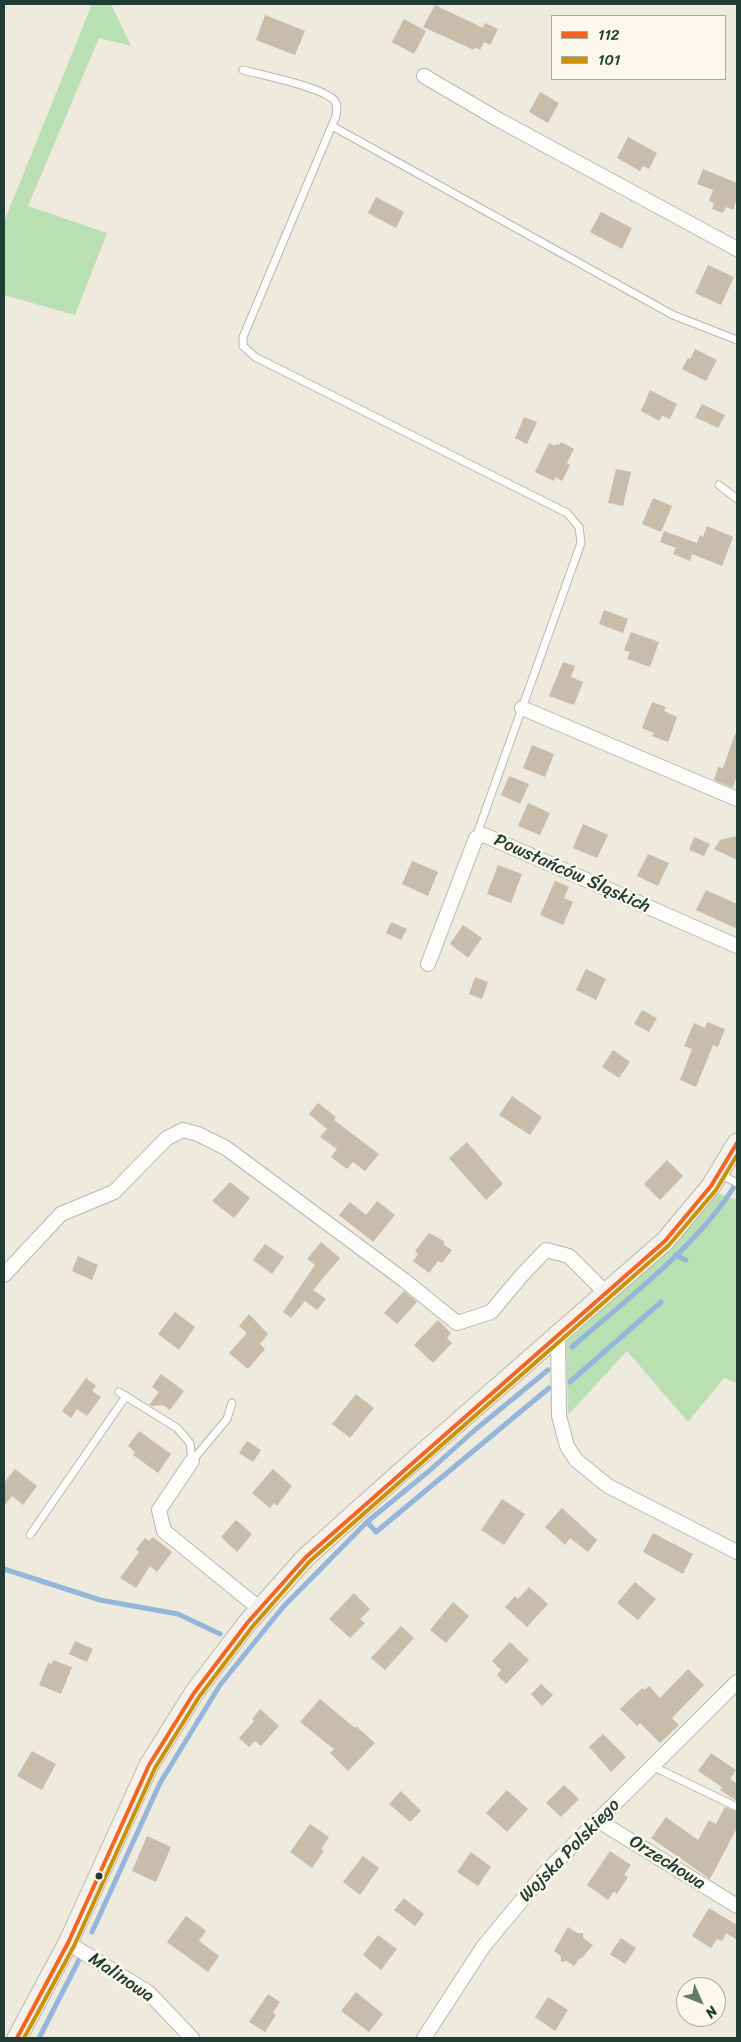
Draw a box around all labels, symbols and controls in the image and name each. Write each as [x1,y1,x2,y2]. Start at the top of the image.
legend [551,15,726,80]
text: 112 [598,22,620,48]
text: 101 [598,47,620,73]
street label: Powstańców Śląskich [491,830,653,918]
street label: Wojska Polskiego [515,1795,625,1907]
street label: Orzechowa [625,1831,709,1895]
unlabelled marker [94,1871,104,1881]
street label: Malinowa [84,1948,158,2008]
north arrow [676,1977,726,2027]
text: N [699,2000,724,2024]

